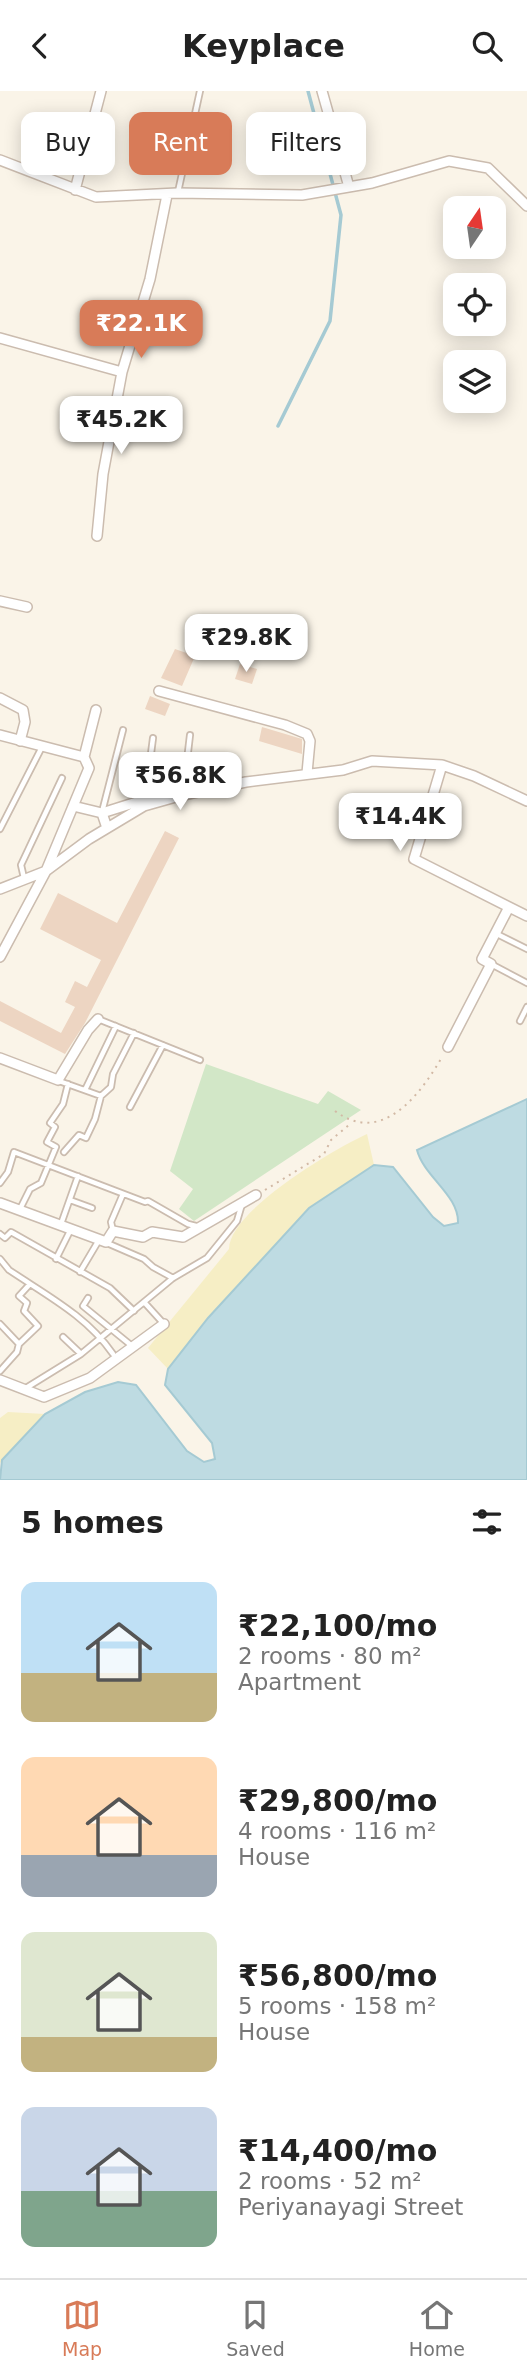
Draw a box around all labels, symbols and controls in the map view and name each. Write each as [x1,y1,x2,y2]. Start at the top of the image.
icon: back [21,27,59,65]
text: Keyplace [182,27,345,65]
icon: search [468,27,506,65]
chip: Buy [21,112,115,175]
chip: Rent [129,112,232,175]
chip: Filters [246,112,366,175]
north arrow [443,196,506,259]
map controls [443,196,506,413]
button: locate [443,273,506,336]
pin: ₹22.1K [84,301,198,360]
text: ₹22.1K [96,310,186,336]
button: layers [443,350,506,413]
pin: ₹45.2K [64,397,178,456]
text: ₹45.2K [76,406,166,432]
pin: ₹29.8K [189,615,303,674]
text: ₹29.8K [201,624,291,650]
pin: ₹56.8K [123,753,237,812]
text: ₹56.8K [135,762,225,788]
pin: ₹14.4K [343,793,457,853]
text: ₹14.4K [355,803,445,829]
icon: filters [468,1503,506,1541]
text: 5 homes [21,1505,164,1540]
text: ₹22,100/mo [238,1608,437,1643]
icon: home [77,1610,161,1694]
text: 2 rooms · 80 m² [238,1643,422,1669]
text: Apartment [238,1669,361,1695]
text: ₹29,800/mo [238,1783,437,1818]
icon: home [77,1785,161,1869]
text: 4 rooms · 116 m² [238,1818,436,1844]
text: House [238,1844,310,1870]
text: ₹56,800/mo [238,1958,437,1993]
icon: home [77,1960,161,2044]
text: 5 rooms · 158 m² [238,1993,436,2019]
text: House [238,2019,310,2045]
text: ₹14,400/mo [238,2133,437,2168]
icon: home [77,2135,161,2219]
text: 2 rooms · 52 m² [238,2168,422,2194]
text: Periyanayagi Street [238,2194,463,2220]
tab: Map [62,2296,102,2360]
tab: Saved [226,2296,285,2360]
tab: Home [409,2296,465,2360]

